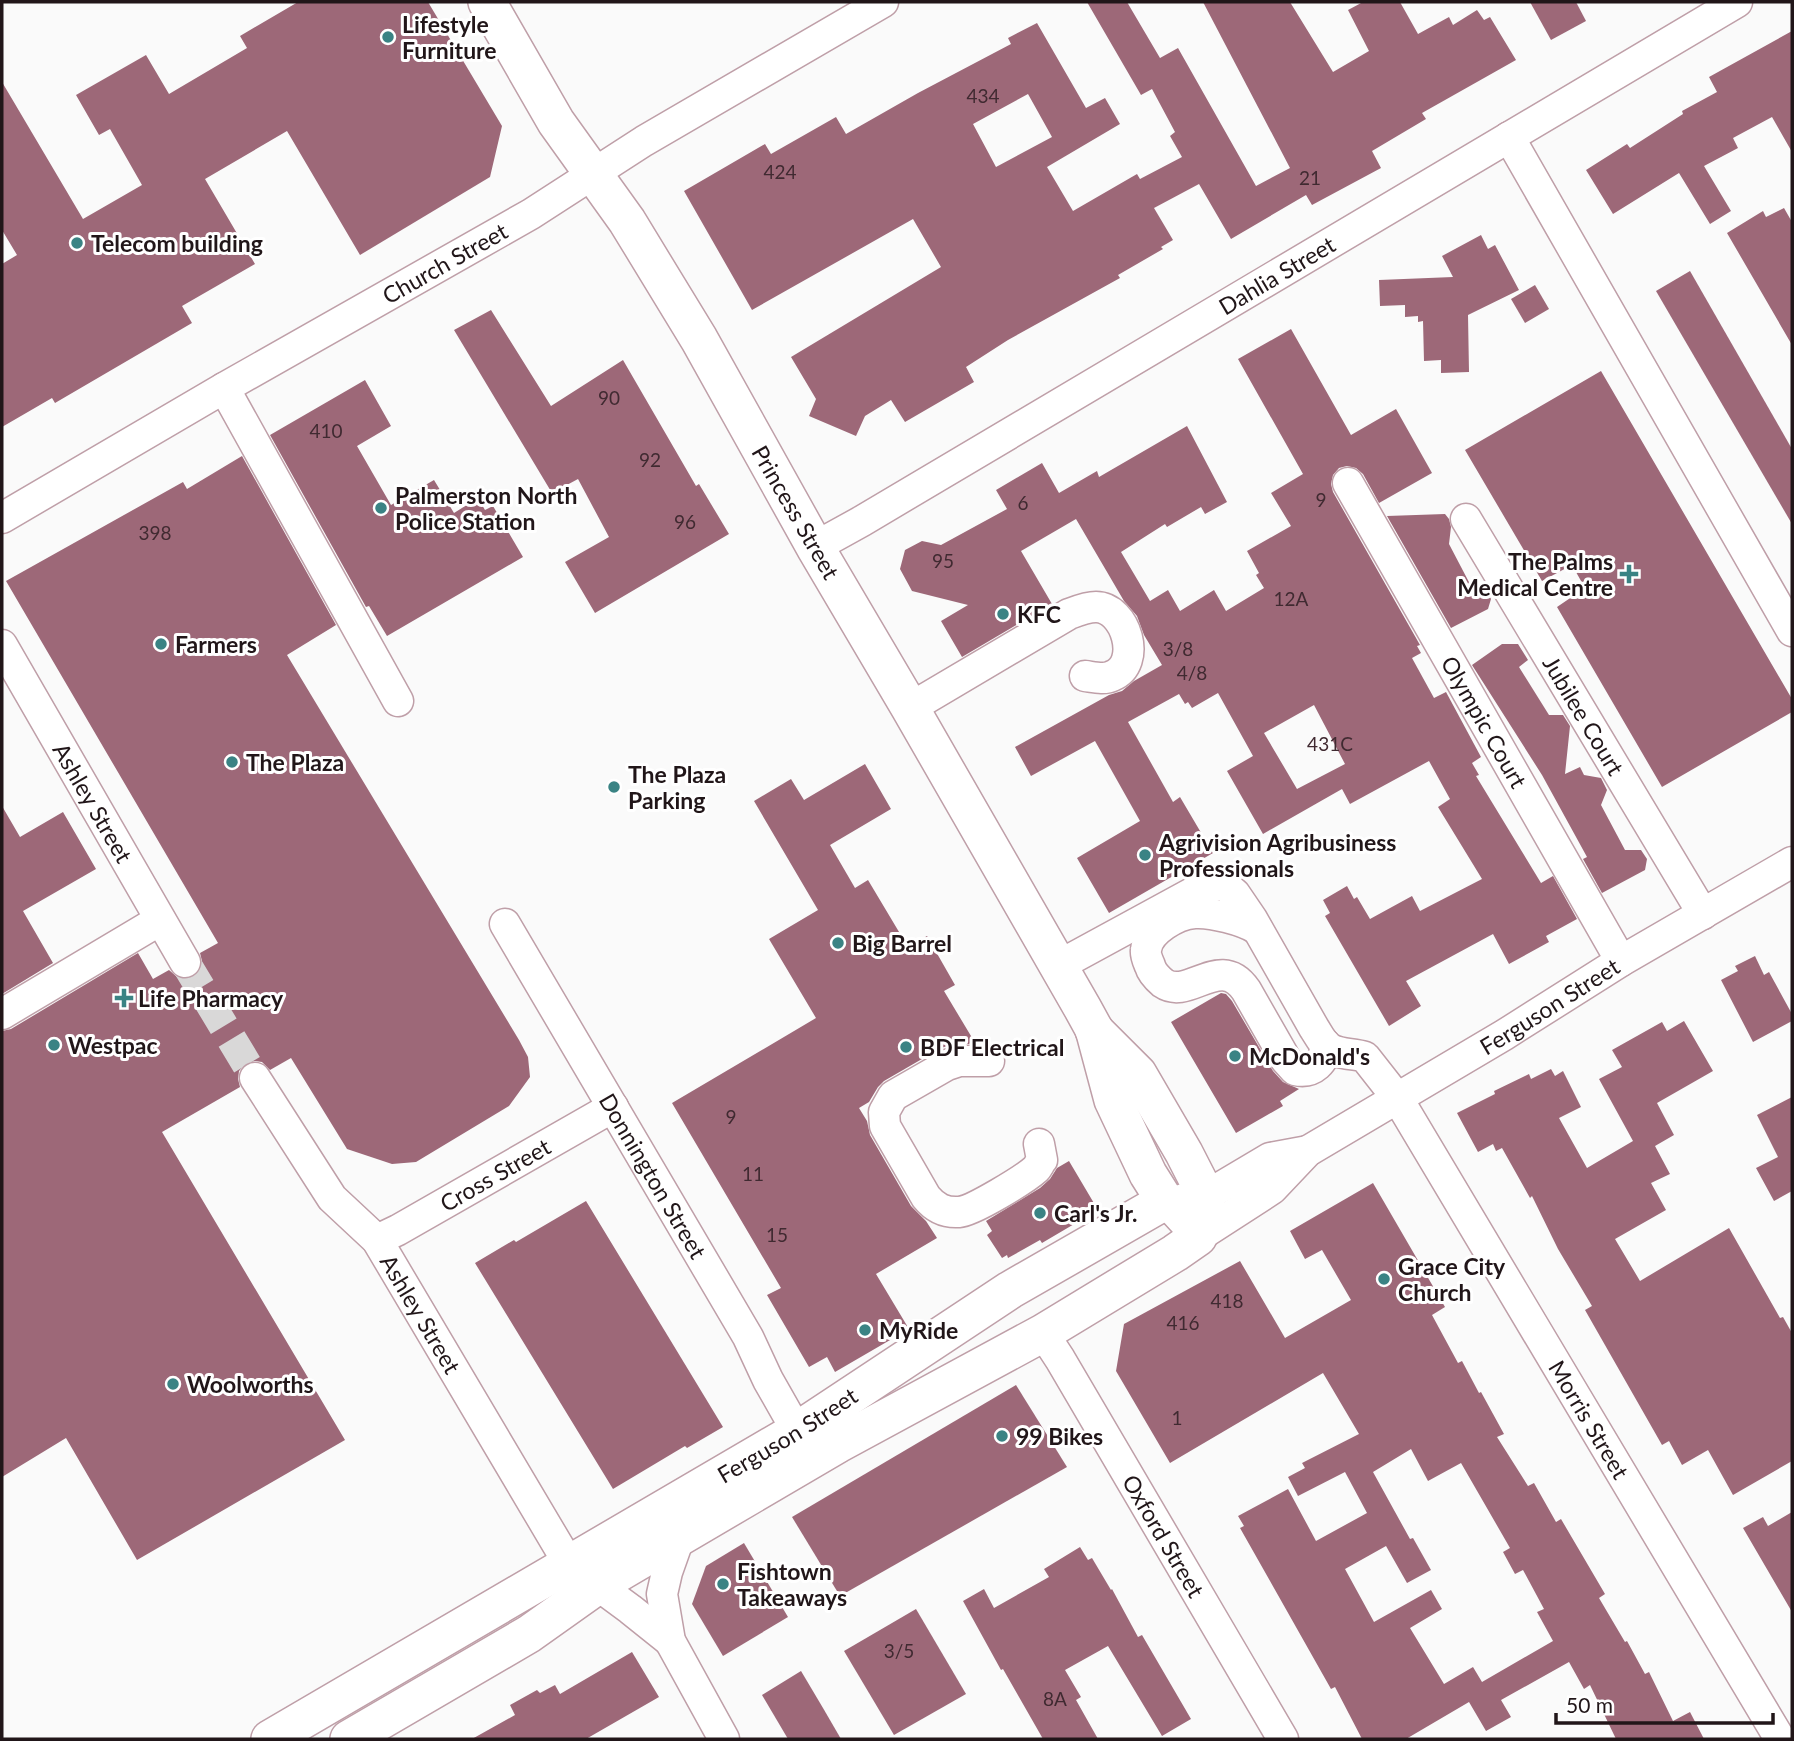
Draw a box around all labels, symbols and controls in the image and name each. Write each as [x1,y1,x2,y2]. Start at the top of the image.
place label: Lifestyle Furniture [402,10,497,64]
marker: Lifestyle Furniture [380,29,396,45]
house number: 434 [966,84,1000,107]
house number: 424 [763,160,797,183]
house number: 21 [1299,166,1321,189]
street label: Church Street [377,216,513,309]
place label: Telecom building [91,229,263,257]
street label: Dahlia Street [1214,229,1341,320]
marker: Telecom building [69,235,85,251]
house number: 90 [598,386,620,409]
house number: 410 [309,419,343,442]
street label: Princess Street [746,440,846,584]
house number: 92 [639,448,661,471]
place label: Palmerston North Police Station [395,481,577,535]
house number: 9 [1315,488,1327,511]
house number: 6 [1017,491,1029,514]
marker: Palmerston North Police Station [373,500,389,516]
house number: 96 [674,510,696,533]
house number: 398 [138,521,172,544]
place label: The Palms Medical Centre [1457,547,1613,601]
house number: 95 [932,549,954,572]
marker: The Palms Medical Centre [1619,564,1639,584]
house number: 12A [1274,587,1309,610]
place label: KFC [1017,600,1061,628]
marker: KFC [995,606,1011,622]
place label: Farmers [175,630,257,658]
marker: Farmers [153,636,169,652]
house number: 3/8 [1163,637,1193,660]
street label: Olympic Court [1436,651,1533,793]
street label: Jubilee Court [1537,651,1631,781]
house number: 4/8 [1177,661,1207,684]
house number: 431C [1307,732,1353,755]
street label: Ashley Street [47,738,139,868]
place label: The Plaza [246,748,344,776]
marker: The Plaza [224,754,240,770]
place label: The Plaza Parking [628,760,726,814]
marker: The Plaza Parking [606,779,622,795]
place label: Agrivision Agribusiness Professionals [1158,828,1396,882]
marker: Agrivision Agribusiness Professionals [1137,847,1153,863]
place label: Big Barrel [852,929,952,957]
marker: Big Barrel [830,935,846,951]
street label: Ferguson Street [1475,951,1625,1060]
place label: Life Pharmacy [138,984,284,1012]
marker: Life Pharmacy [116,990,132,1006]
place label: Westpac [68,1031,158,1059]
place label: BDF Electrical [920,1033,1064,1061]
marker: Westpac [46,1037,62,1053]
marker: BDF Electrical [898,1039,914,1055]
place label: McDonald's [1249,1042,1370,1070]
marker: McDonald's [1227,1048,1243,1064]
street label: Donnington Street [594,1088,713,1264]
house number: 9 [725,1105,737,1128]
street label: Cross Street [435,1132,556,1217]
house number: 11 [742,1162,764,1185]
place label: Carl's Jr. [1054,1199,1138,1227]
marker: Carl's Jr. [1032,1205,1048,1221]
house number: 15 [766,1223,788,1246]
street label: Ashley Street [375,1249,467,1379]
place label: Grace City Church [1398,1252,1506,1306]
marker: Grace City Church [1376,1271,1392,1287]
house number: 418 [1210,1289,1244,1312]
house number: 416 [1166,1311,1200,1334]
place label: MyRide [879,1316,958,1344]
marker: MyRide [857,1322,873,1338]
street label: Morris Street [1543,1355,1636,1484]
place label: Woolworths [187,1370,314,1398]
marker: Woolworths [165,1376,181,1392]
street label: Ferguson Street [712,1381,863,1489]
house number: 1 [1171,1406,1183,1429]
place label: 99 Bikes [1016,1422,1103,1450]
marker: 99 Bikes [994,1428,1010,1444]
street label: Oxford Street [1117,1469,1211,1603]
place label: Fishtown Takeaways [737,1557,847,1611]
marker: Fishtown Takeaways [715,1576,731,1592]
house number: 3/5 [884,1639,914,1662]
scale bar [1556,1682,1773,1726]
house number: 8A [1043,1687,1067,1710]
text: 50 m [1566,1692,1613,1717]

